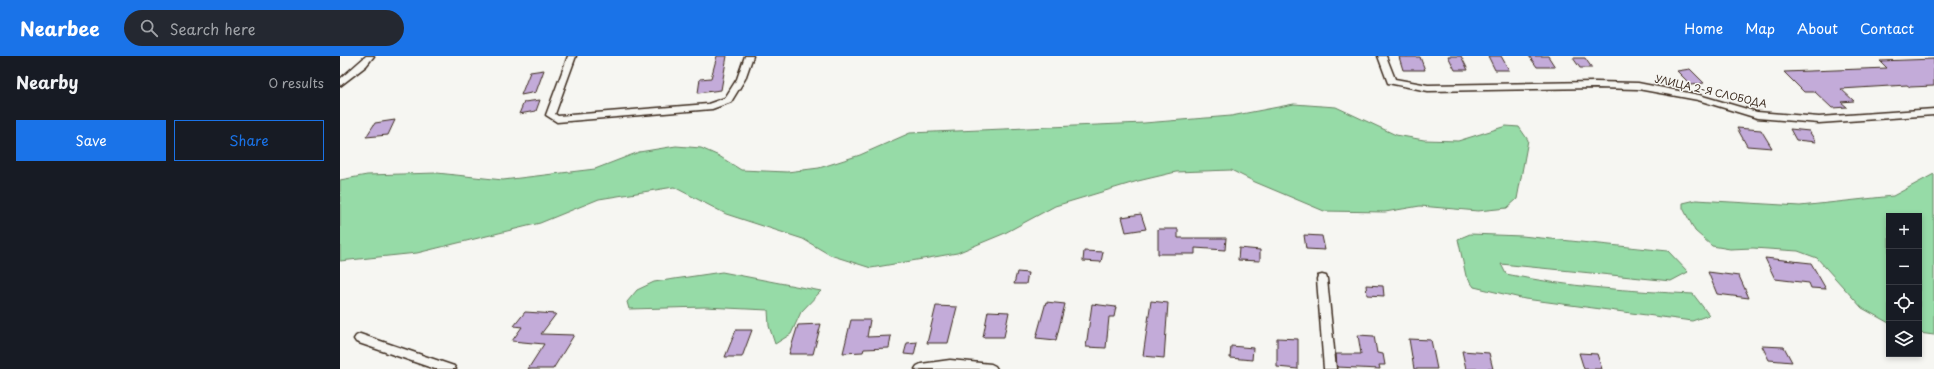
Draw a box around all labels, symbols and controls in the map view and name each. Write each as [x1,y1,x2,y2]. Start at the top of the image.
search box [124,10,404,46]
text: Nearbee [20,14,100,42]
icon: search [138,17,160,39]
text: Search here [170,17,255,40]
text: Home [1684,18,1723,39]
text: Map [1745,18,1775,39]
text: About [1797,18,1838,39]
text: Contact [1860,18,1914,39]
text: Nearby [16,69,78,95]
street label: УЛИЦА 2-Я СЛОБОДА [1654,70,1769,111]
text: 0 results [269,73,324,92]
button: Save [16,120,166,161]
button: Share [174,120,324,161]
map controls [1886,213,1922,357]
button: + [1886,213,1922,249]
button: − [1886,249,1922,285]
button: locate [1886,285,1922,321]
button: layers [1886,321,1922,357]

